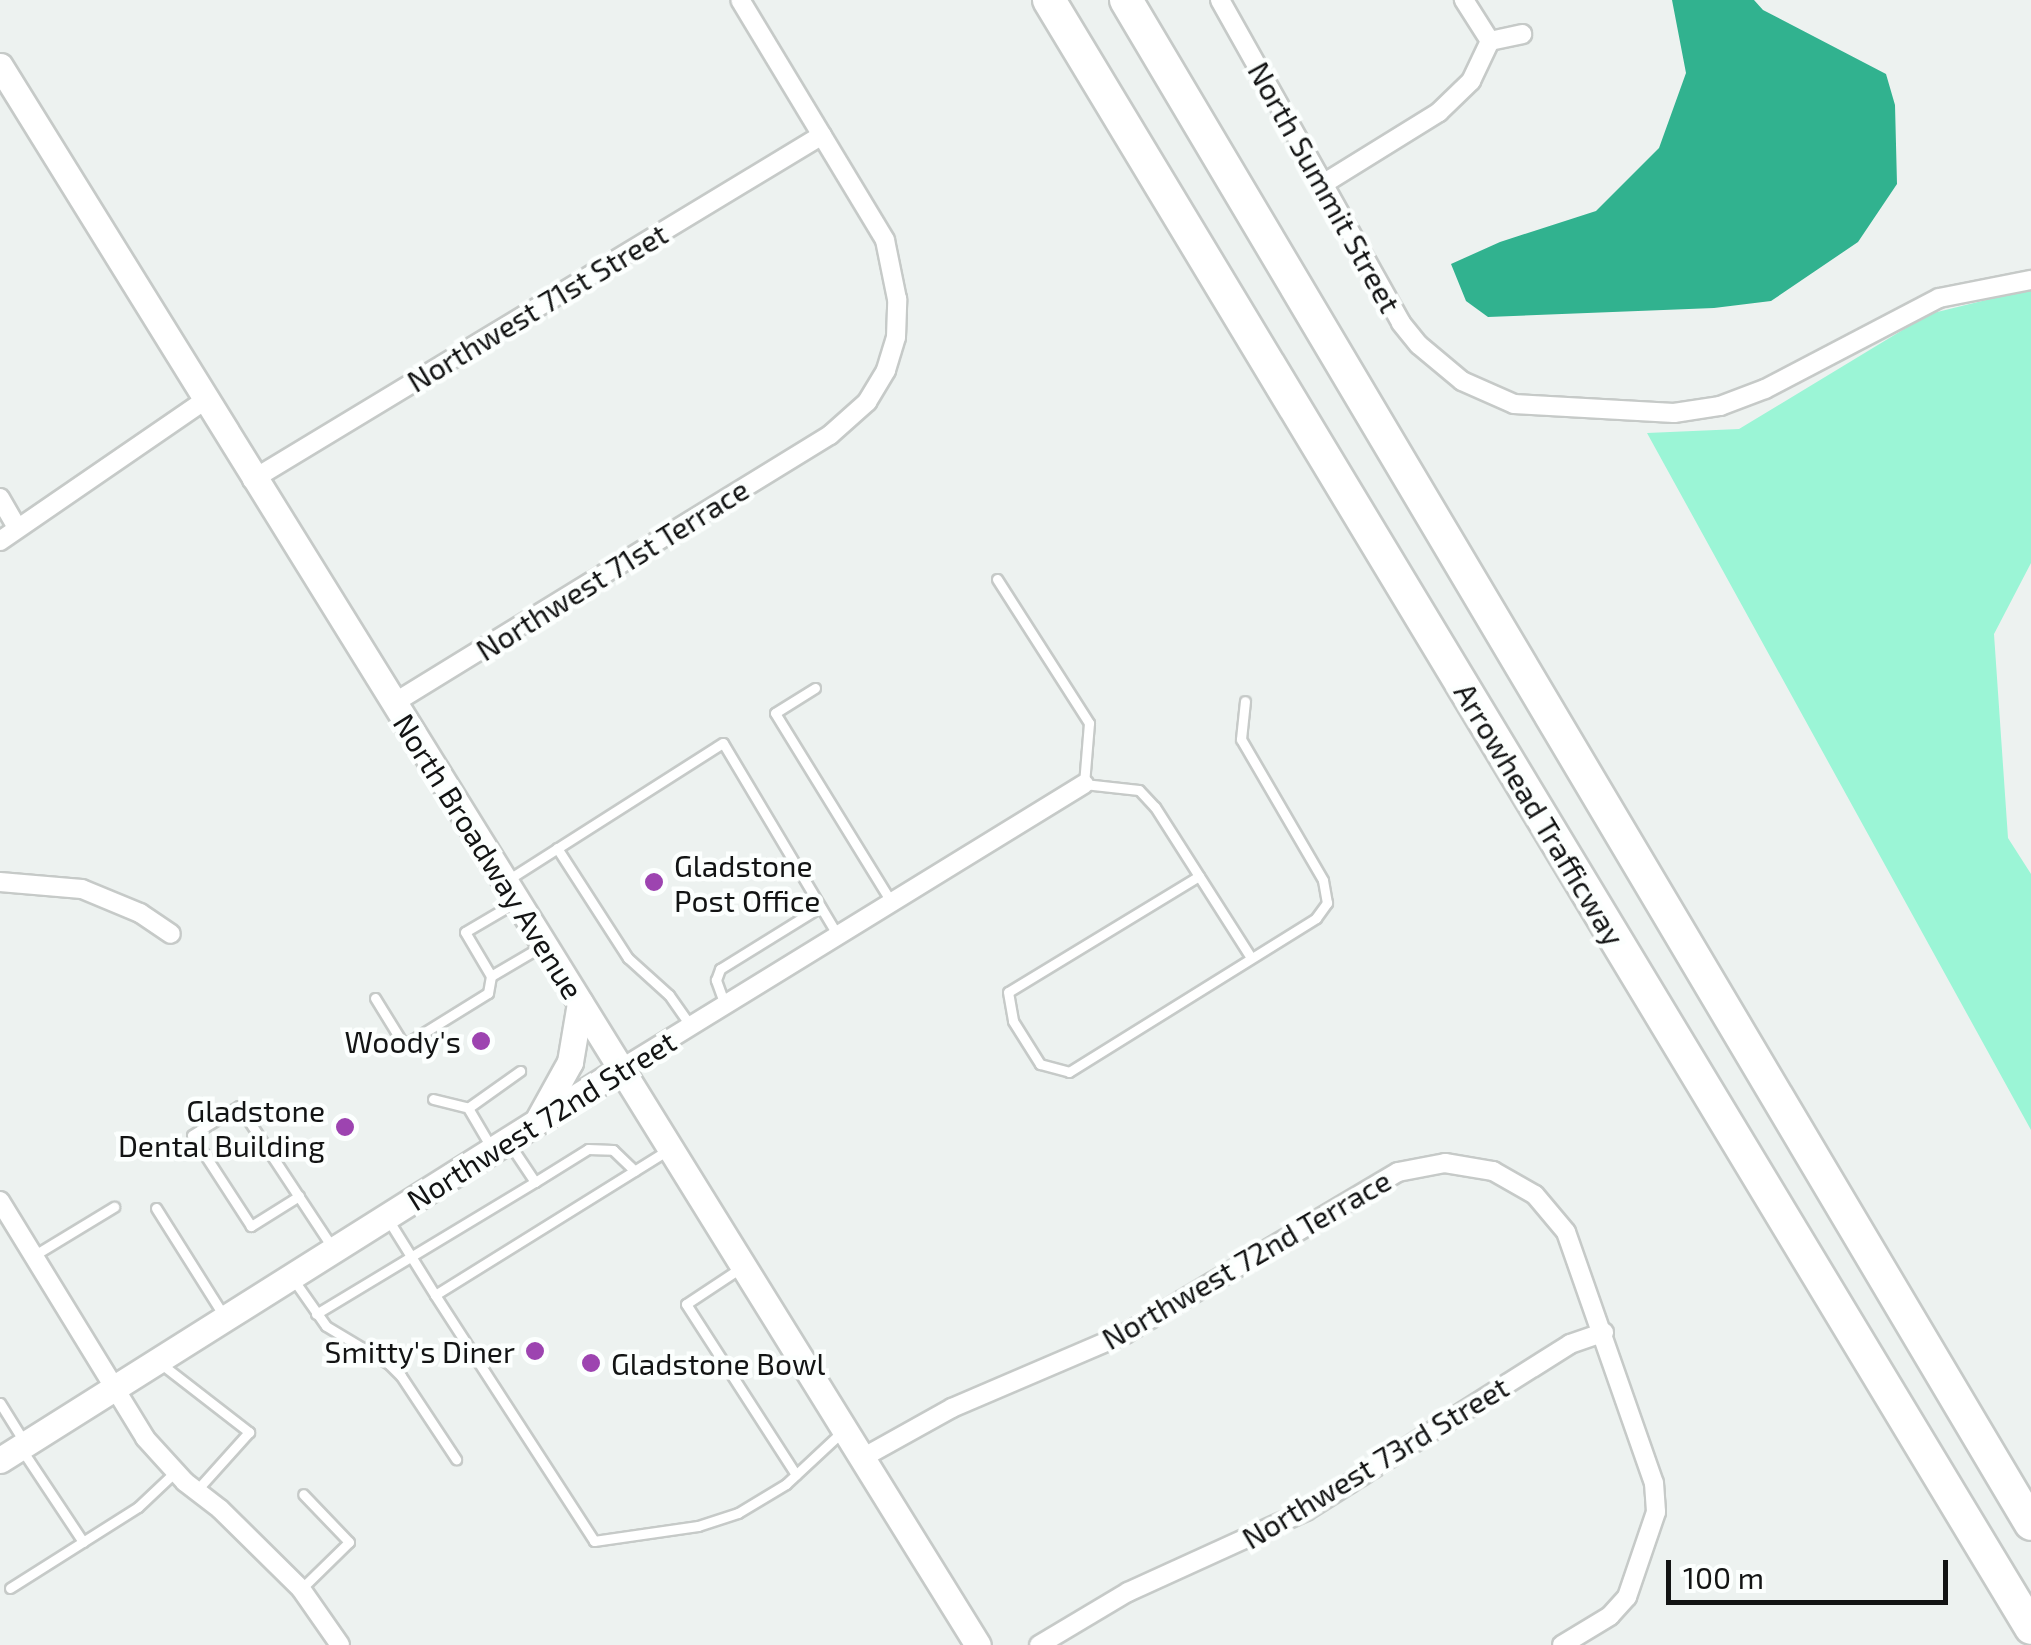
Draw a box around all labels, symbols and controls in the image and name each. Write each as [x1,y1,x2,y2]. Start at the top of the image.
street label: North Summit Street [1241,55,1409,319]
street label: Northwest 71st Street [400,215,674,399]
street label: Northwest 71st Terrace [469,470,755,668]
street label: Arrowhead Trafficway [1447,676,1633,952]
street label: North Broadway Avenue [386,706,592,1006]
place label: Gladstone Post Office [674,847,820,918]
marker: Gladstone Post Office [643,871,665,893]
place label: Woody's [344,1023,461,1059]
street label: Northwest 72nd Street [400,1023,682,1217]
marker: Woody's [470,1030,492,1052]
place label: Gladstone Dental Building [117,1092,325,1162]
marker: Gladstone Dental Building [334,1116,356,1138]
street label: Northwest 72nd Terrace [1095,1161,1397,1357]
place label: Smitty's Diner [325,1333,515,1369]
marker: Smitty's Diner [524,1340,546,1362]
place label: Gladstone Bowl [611,1345,826,1381]
marker: Gladstone Bowl [580,1352,602,1374]
street label: Northwest 73rd Street [1235,1368,1515,1556]
scale bar [1671,1540,1954,1602]
text: 100 m [1683,1559,1764,1595]

